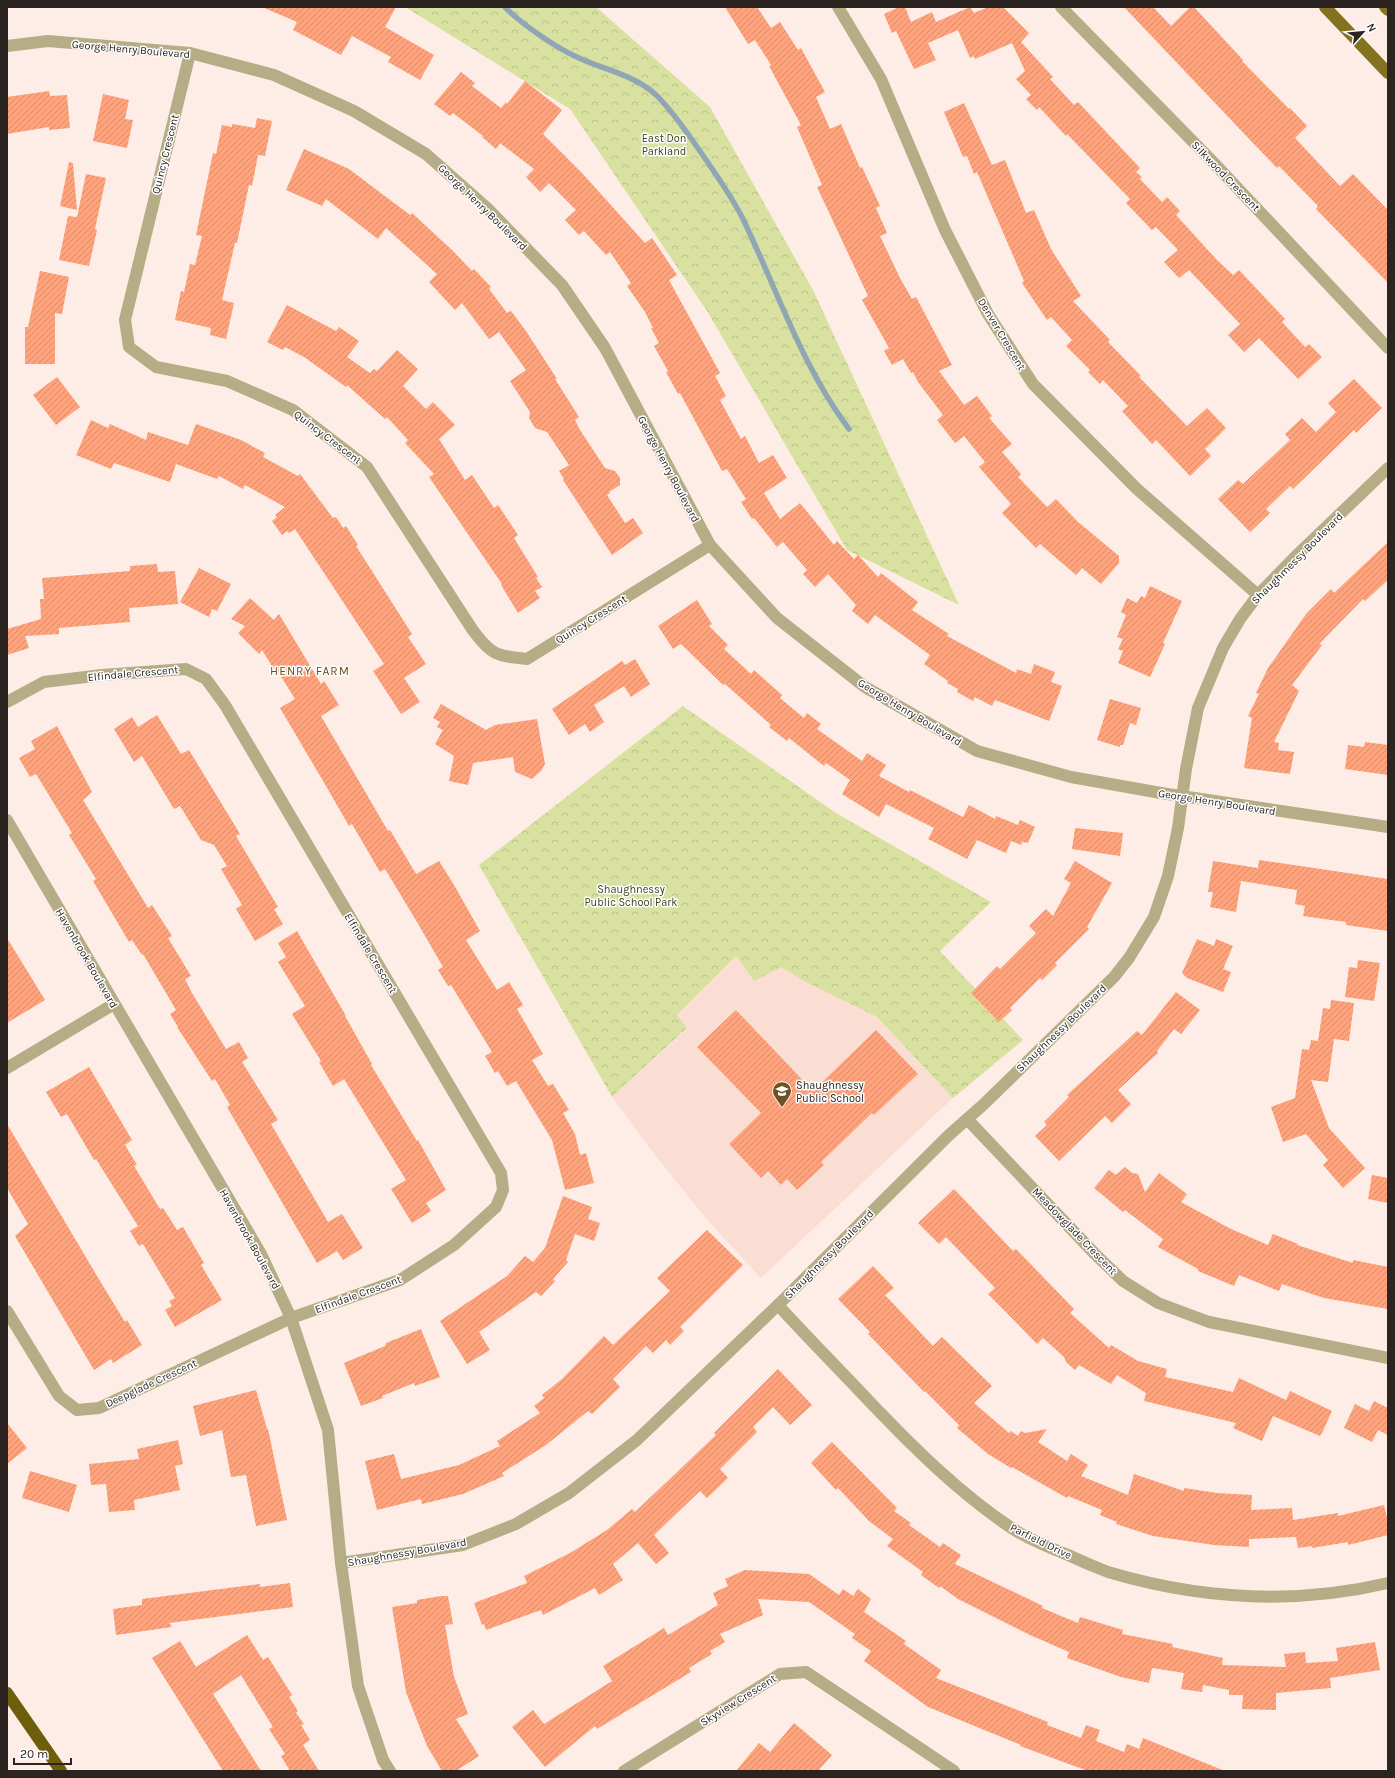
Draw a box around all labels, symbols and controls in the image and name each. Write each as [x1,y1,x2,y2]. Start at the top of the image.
north arrow [1343,12,1383,52]
text: N [1364,21,1379,34]
street label: George Henry Boulevard [71,38,191,61]
street label: Quincy Crescent [149,113,182,195]
park label: East Don Parkland [642,132,686,158]
street label: Silkwood Crescent [1189,139,1262,214]
street label: George Henry Boulevard [435,161,530,253]
street label: Denver Crescent [975,296,1028,373]
street label: Quincy Crescent [291,408,364,467]
street label: George Henry Boulevard [635,414,702,525]
street label: Shaughmessy Boulevard [1249,510,1346,607]
street label: Quincy Crescent [553,592,629,647]
street label: Elfindale Crescent [87,663,179,684]
district label: HENRY FARM [270,664,350,678]
street label: George Henry Boulevard [856,676,964,749]
street label: George Henry Boulevard [1157,787,1277,818]
park label: Shaughnessy Public School Park [585,883,677,909]
street label: Havenbrook Boulevard [53,906,120,1010]
street label: Elfindale Crescent [342,911,400,996]
street label: Shaughnessy Boulevard [1013,982,1109,1075]
place label: Shaughnessy Public School [796,1079,864,1105]
school or university icon: Shaughnessy Public School [771,1080,793,1108]
street label: Meadowglade Crescent [1030,1185,1120,1278]
street label: Havenbrook Boulevard [217,1187,283,1292]
street label: Shaughnessy Boulevard [782,1207,877,1302]
street label: Elfindale Crescent [313,1273,403,1316]
street label: Deepglade Crescent [103,1357,199,1410]
street label: Parfield Drive [1008,1521,1074,1562]
street label: Shaughnessy Boulevard [347,1536,468,1569]
street label: Skyview Crescent [698,1672,779,1729]
scale bar [14,1740,71,1766]
text: 20 m [20,1747,48,1761]

